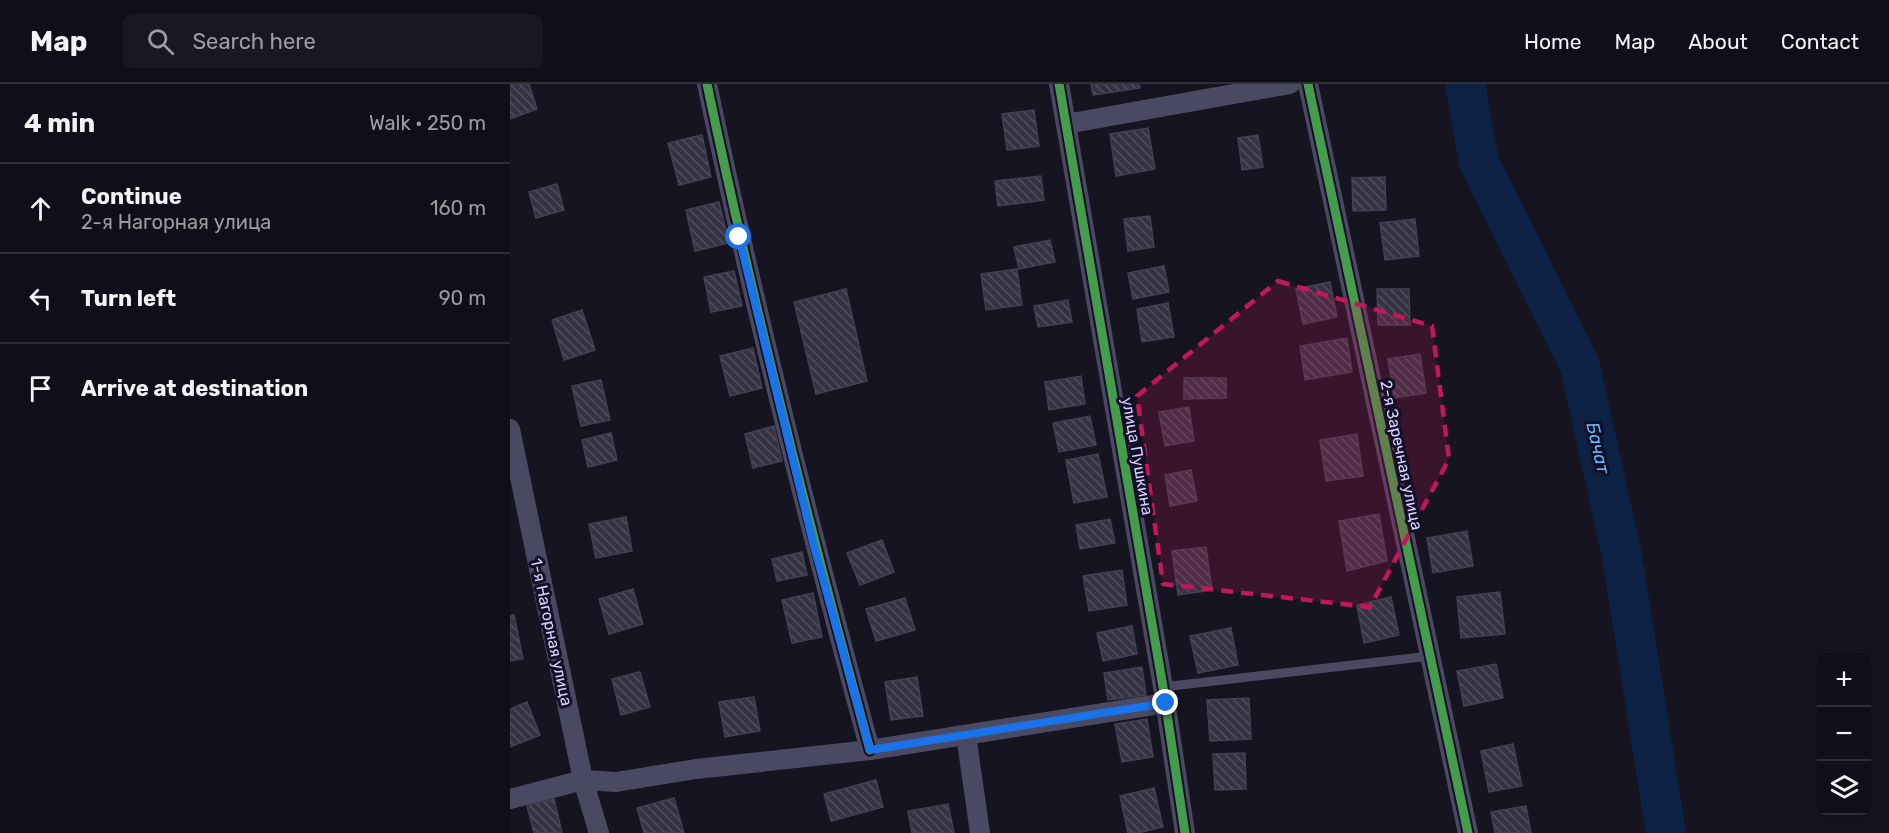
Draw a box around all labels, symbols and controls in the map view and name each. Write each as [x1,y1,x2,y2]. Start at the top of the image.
search box [123,14,543,68]
text: Map [30,25,87,58]
icon: search [144,25,177,58]
text: Search here [192,28,316,55]
text: Home [1524,29,1581,54]
text: Map [1614,29,1655,54]
text: About [1688,29,1748,54]
text: Contact [1781,29,1859,54]
text: 4 min [24,108,95,139]
text: Walk · 250 m [369,111,486,135]
text: Continue [81,183,182,210]
icon: ahead [24,192,57,225]
text: 160 m [430,196,486,220]
text: 2-я Нагорная улица [81,210,271,234]
route start [725,223,751,249]
icon: left [24,282,57,315]
text: Turn left [81,285,176,312]
text: 90 m [439,286,486,310]
icon: arrive [24,372,57,405]
text: Arrive at destination [81,375,308,402]
street label: 2-я Заречная улица [1376,378,1427,532]
street label: улица Пушкина [1118,396,1157,517]
water label: Бачат [1581,420,1615,477]
street label: 1-я Нагорная улица [527,557,576,708]
map controls [1817,653,1871,815]
button: + [1817,653,1871,707]
route end [1152,689,1178,715]
button: − [1817,707,1871,761]
button: layers [1817,761,1871,815]

